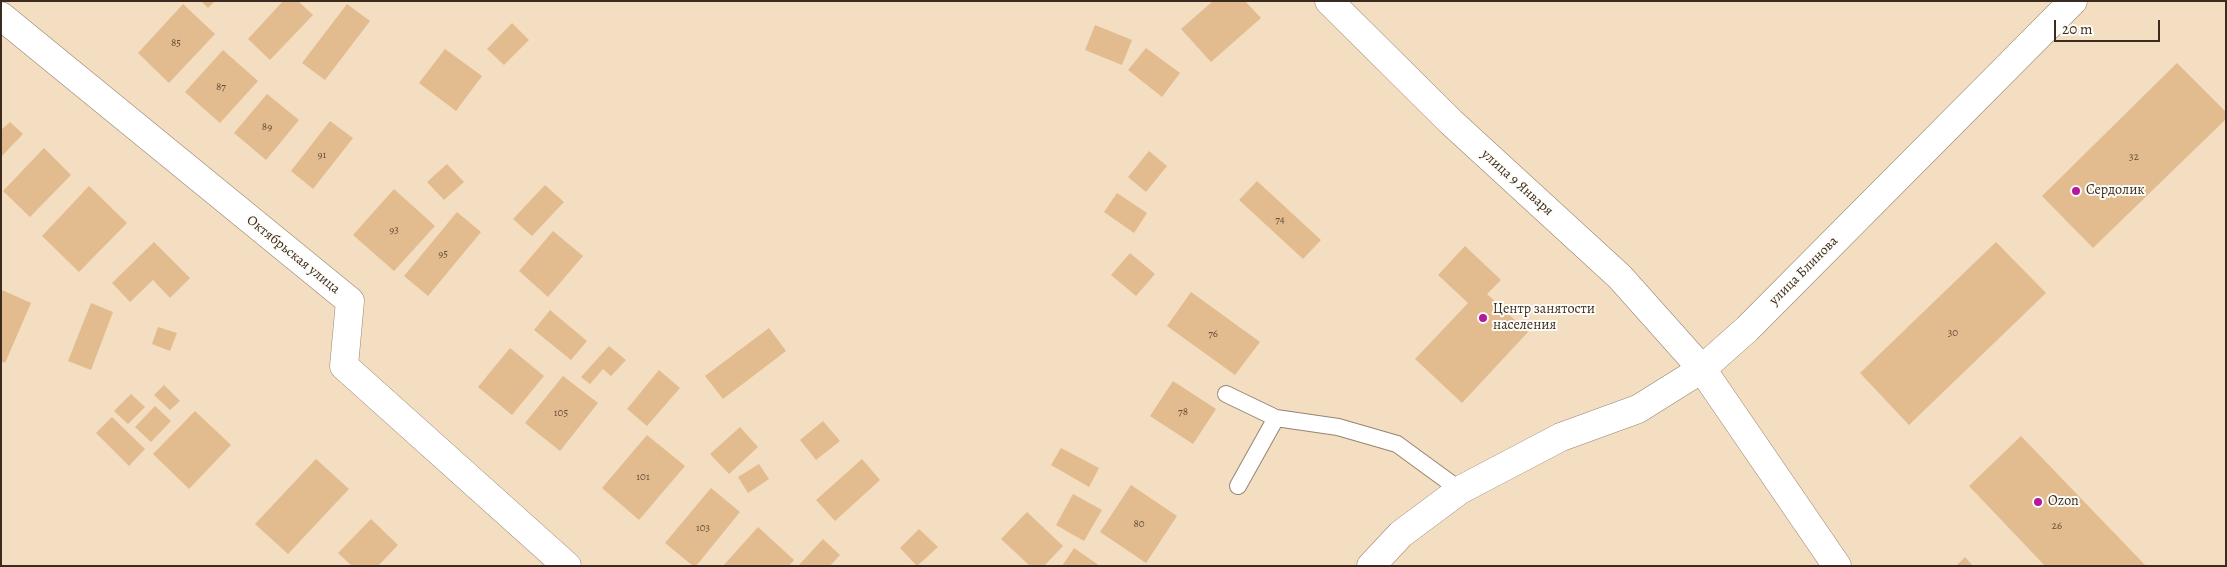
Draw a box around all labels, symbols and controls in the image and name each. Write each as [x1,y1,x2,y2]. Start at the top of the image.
scale bar [2057,10,2163,42]
text: 20 m [2062,19,2093,39]
house number: 85 [171,36,181,50]
house number: 87 [216,80,226,94]
house number: 89 [262,120,272,134]
street label: улица 9 Января [1477,146,1557,220]
house number: 91 [318,148,326,162]
house number: 32 [2129,150,2139,164]
place label: Сердолик [2086,183,2145,199]
marker: Сердолик [2070,185,2082,197]
street label: Октябрьская улица [243,212,343,298]
house number: 74 [1275,213,1285,227]
house number: 93 [389,223,399,237]
street label: улица Блинова [1766,233,1842,309]
house number: 95 [438,247,448,261]
place label: Центр занятости населения [1493,302,1595,334]
marker: Центр занятости населения [1477,312,1489,324]
house number: 30 [1948,326,1958,340]
house number: 76 [1208,327,1218,341]
house number: 78 [1178,405,1188,419]
house number: 105 [554,406,568,420]
house number: 101 [636,470,650,484]
place label: Ozon [2048,494,2079,510]
marker: Ozon [2032,496,2044,508]
house number: 80 [1133,517,1145,531]
house number: 26 [2052,519,2062,533]
house number: 103 [696,521,710,535]

